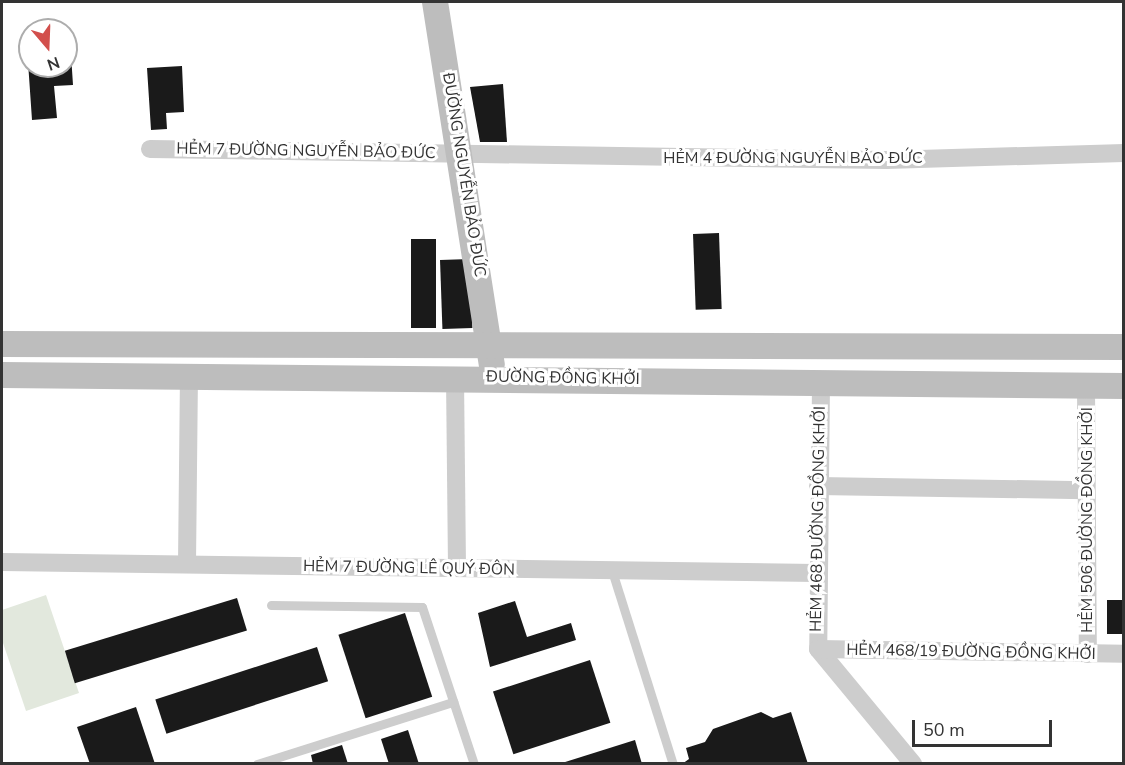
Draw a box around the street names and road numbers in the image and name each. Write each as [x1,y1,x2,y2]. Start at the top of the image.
street label: ĐƯỜNG NGUYỄN BẢO ĐỨC [438,72,490,278]
street label: HẺM 7 ĐƯỜNG NGUYỄN BẢO ĐỨC [176,139,436,163]
street label: HẺM 4 ĐƯỜNG NGUYỄN BẢO ĐỨC [663,148,923,168]
street label: ĐƯỜNG ĐỒNG KHỞI [486,367,640,389]
street label: HẺM 468 ĐƯỜNG ĐỒNG KHỞI [806,406,830,632]
street label: HẺM 506 ĐƯỜNG ĐỒNG KHỞI [1077,407,1097,633]
street label: HẺM 7 ĐƯỜNG LÊ QUÝ ĐÔN [303,557,515,579]
street label: HẺM 468/19 ĐƯỜNG ĐỒNG KHỞI [846,640,1096,664]

